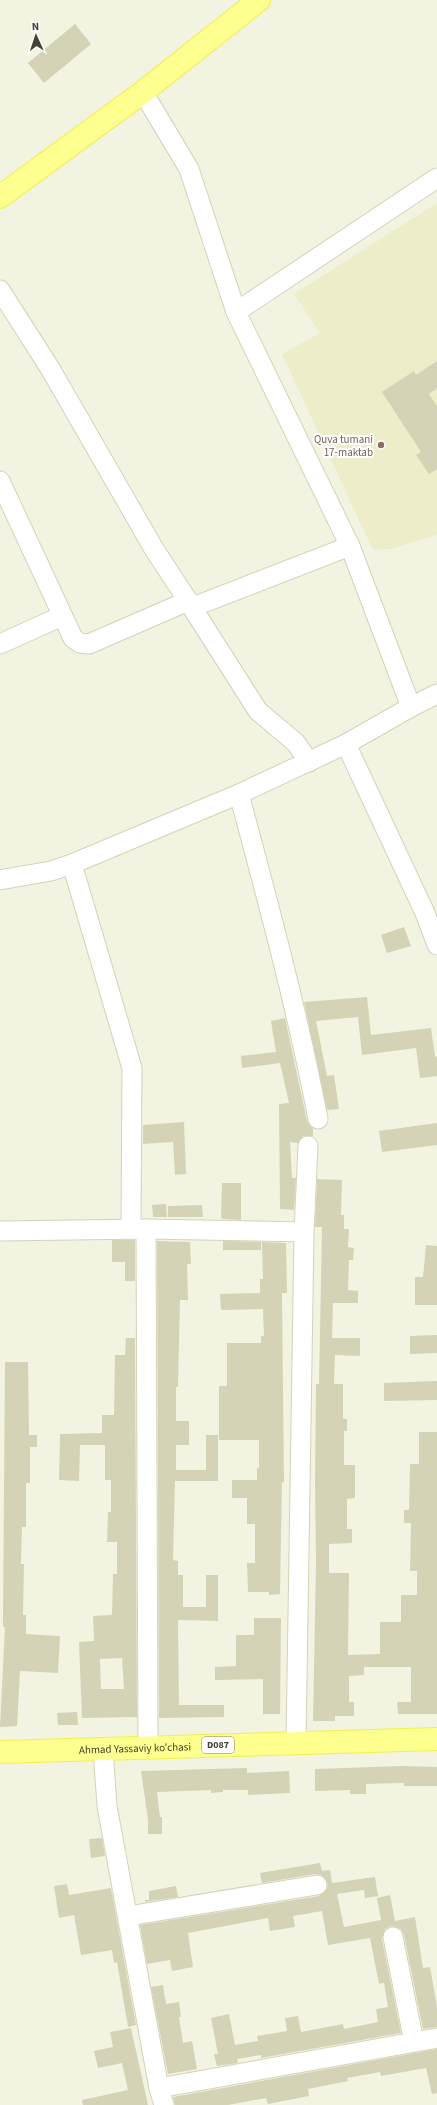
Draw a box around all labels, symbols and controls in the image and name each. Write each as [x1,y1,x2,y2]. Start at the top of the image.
north arrow [16,16,56,56]
text: N [31,19,40,34]
place label: Quva tumani 17-maktab [314,432,373,460]
marker: Quva tumani 17-maktab [376,440,386,450]
road number: D087 [202,1737,234,1753]
street label: Ahmad Yassaviy ko'chasi [79,1739,191,1757]

